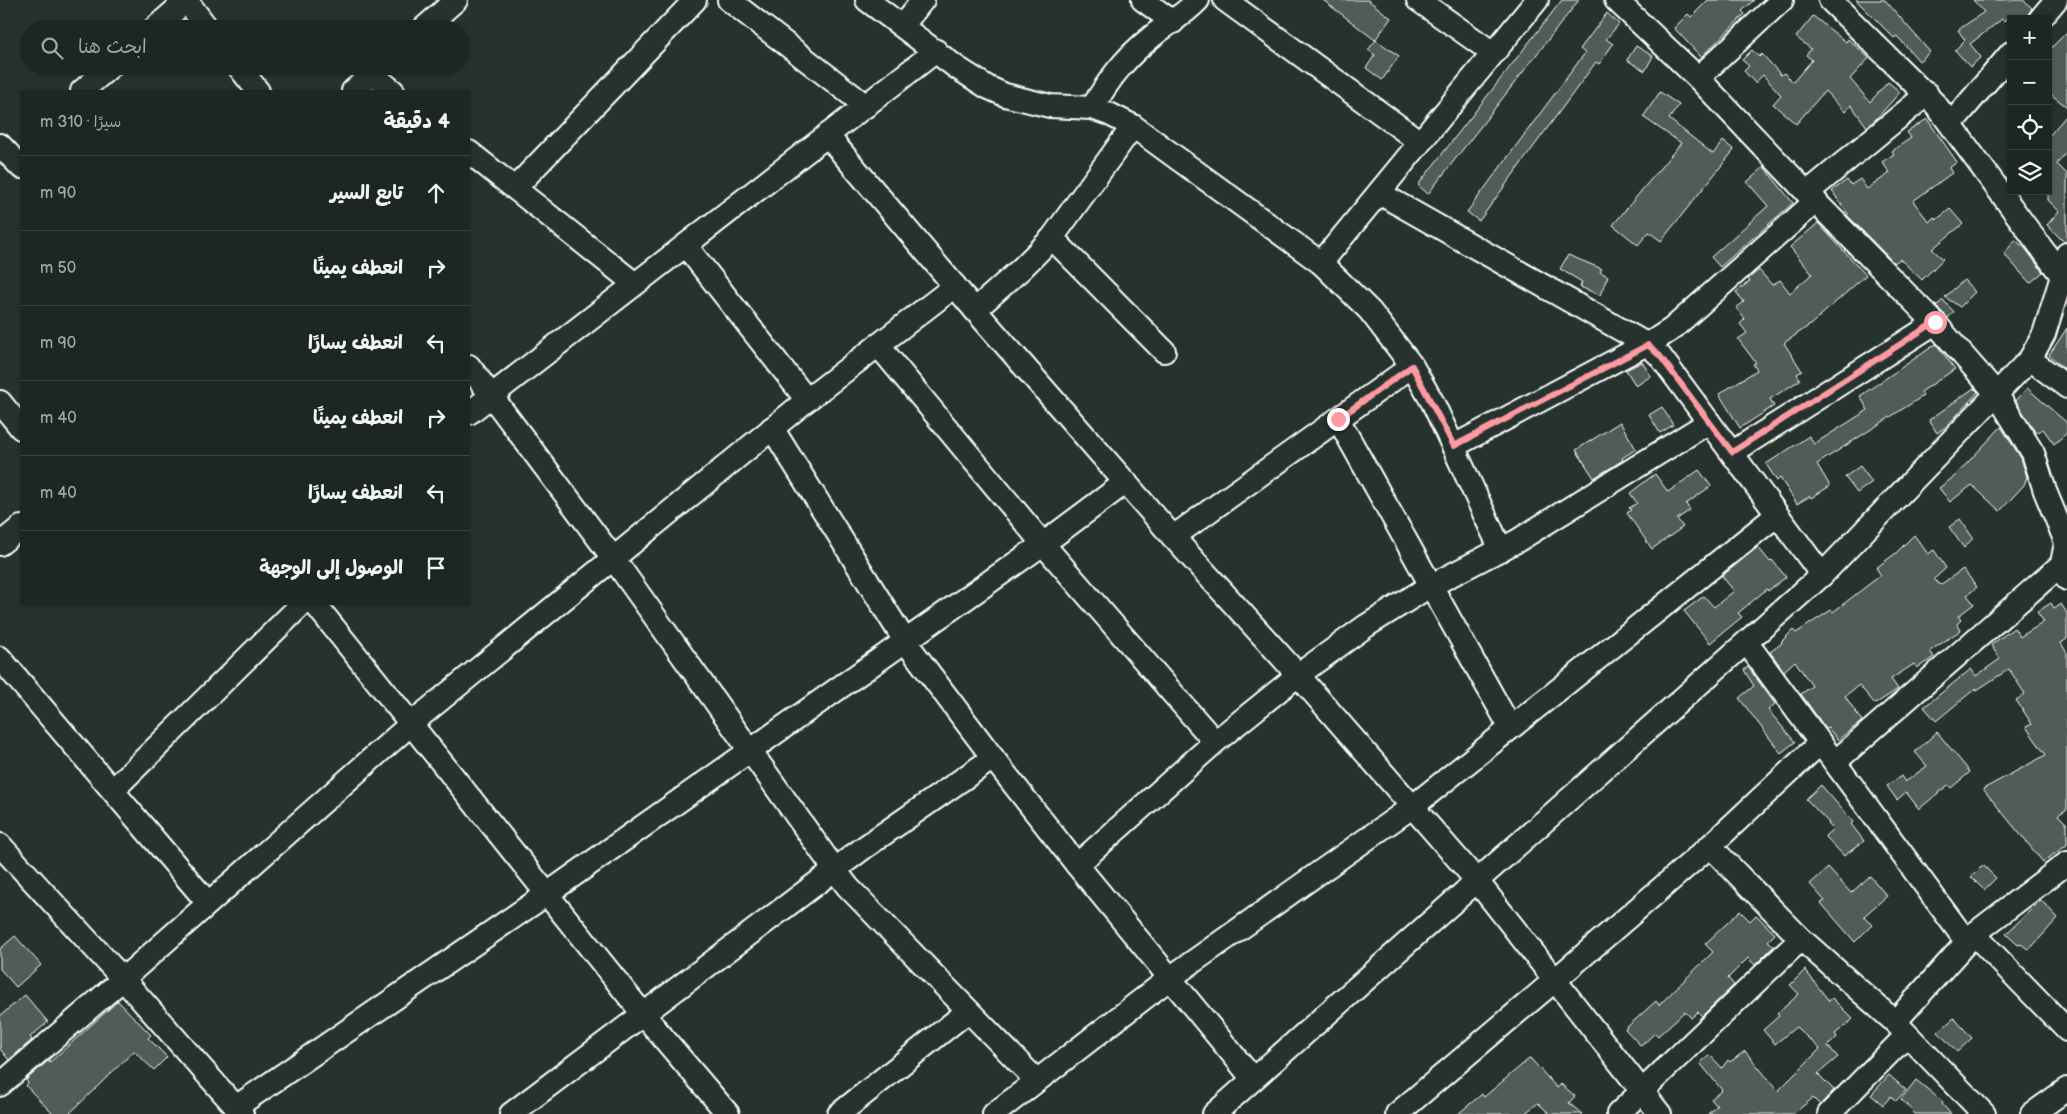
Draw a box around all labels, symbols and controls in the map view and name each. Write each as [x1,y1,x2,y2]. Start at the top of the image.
map controls [2007,15,2052,195]
button: + [2007,15,2052,60]
search box [20,20,470,75]
icon: search [38,34,66,62]
text: ابحث هنا [78,36,147,59]
button: − [2007,60,2052,105]
button: locate [2007,105,2052,150]
text: 4 دقيقة [384,109,450,134]
text: سيرًا · 310 m [40,113,121,132]
button: layers [2007,150,2052,195]
icon: ahead [422,179,450,207]
text: تابع السير [330,182,403,205]
text: 90 m [40,184,76,203]
icon: right [422,254,450,282]
text: انعطف يمينًا [313,257,403,280]
text: 50 m [40,259,76,278]
route start [1924,311,1947,334]
icon: left [422,329,450,357]
text: انعطف يسارًا [308,332,403,355]
text: 90 m [40,334,76,353]
icon: right [422,404,450,432]
text: انعطف يمينًا [313,407,403,430]
route end [1327,408,1350,431]
text: 40 m [40,409,77,428]
icon: left [422,479,450,507]
text: انعطف يسارًا [308,482,403,505]
text: 40 m [40,484,77,503]
icon: arrive [422,554,450,582]
text: الوصول إلى الوجهة [259,557,403,580]

